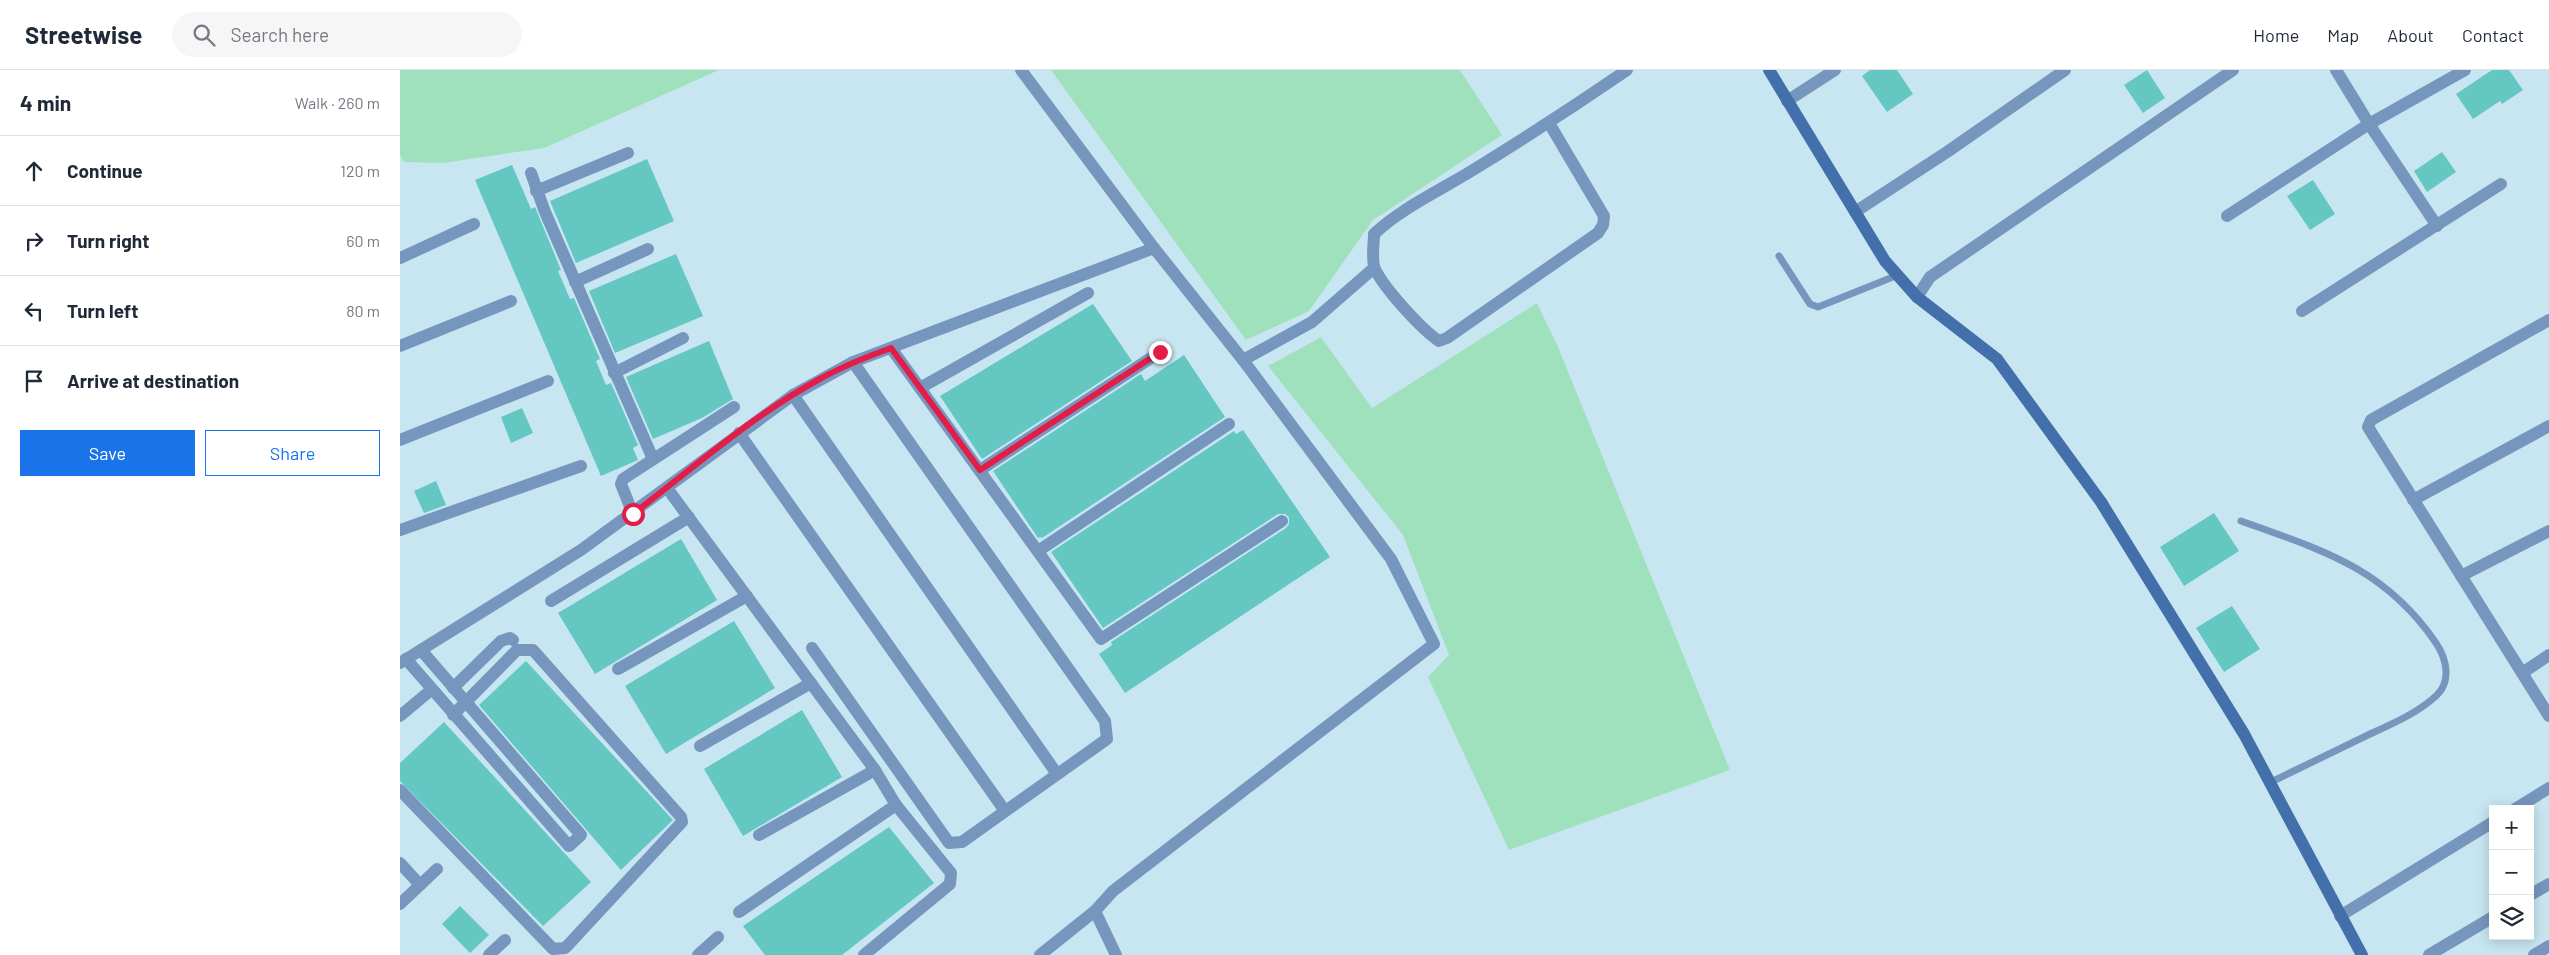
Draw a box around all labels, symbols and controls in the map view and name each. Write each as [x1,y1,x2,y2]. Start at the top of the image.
search box [172,12,522,57]
text: Streetwise [25,20,142,49]
icon: search [190,21,218,49]
text: Search here [230,23,329,46]
text: Home [2253,24,2299,46]
text: Map [2327,24,2359,46]
text: About [2387,24,2434,46]
text: Contact [2462,24,2524,46]
text: 4 min [20,90,71,115]
text: Walk · 260 m [295,93,380,112]
icon: ahead [20,157,48,185]
text: Continue [67,159,143,182]
text: 120 m [340,161,380,180]
icon: right [20,227,48,255]
text: Turn right [67,229,149,252]
text: 60 m [346,231,380,250]
icon: left [20,297,48,325]
text: Turn left [67,299,138,322]
text: 80 m [346,301,380,320]
route end [1149,341,1172,364]
icon: arrive [20,367,48,395]
text: Arrive at destination [67,369,239,392]
button: Save [20,430,195,476]
button: Share [205,430,380,476]
route start [622,503,645,526]
map controls [2489,805,2534,940]
button: + [2489,805,2534,850]
button: − [2489,850,2534,895]
button: layers [2489,895,2534,940]

